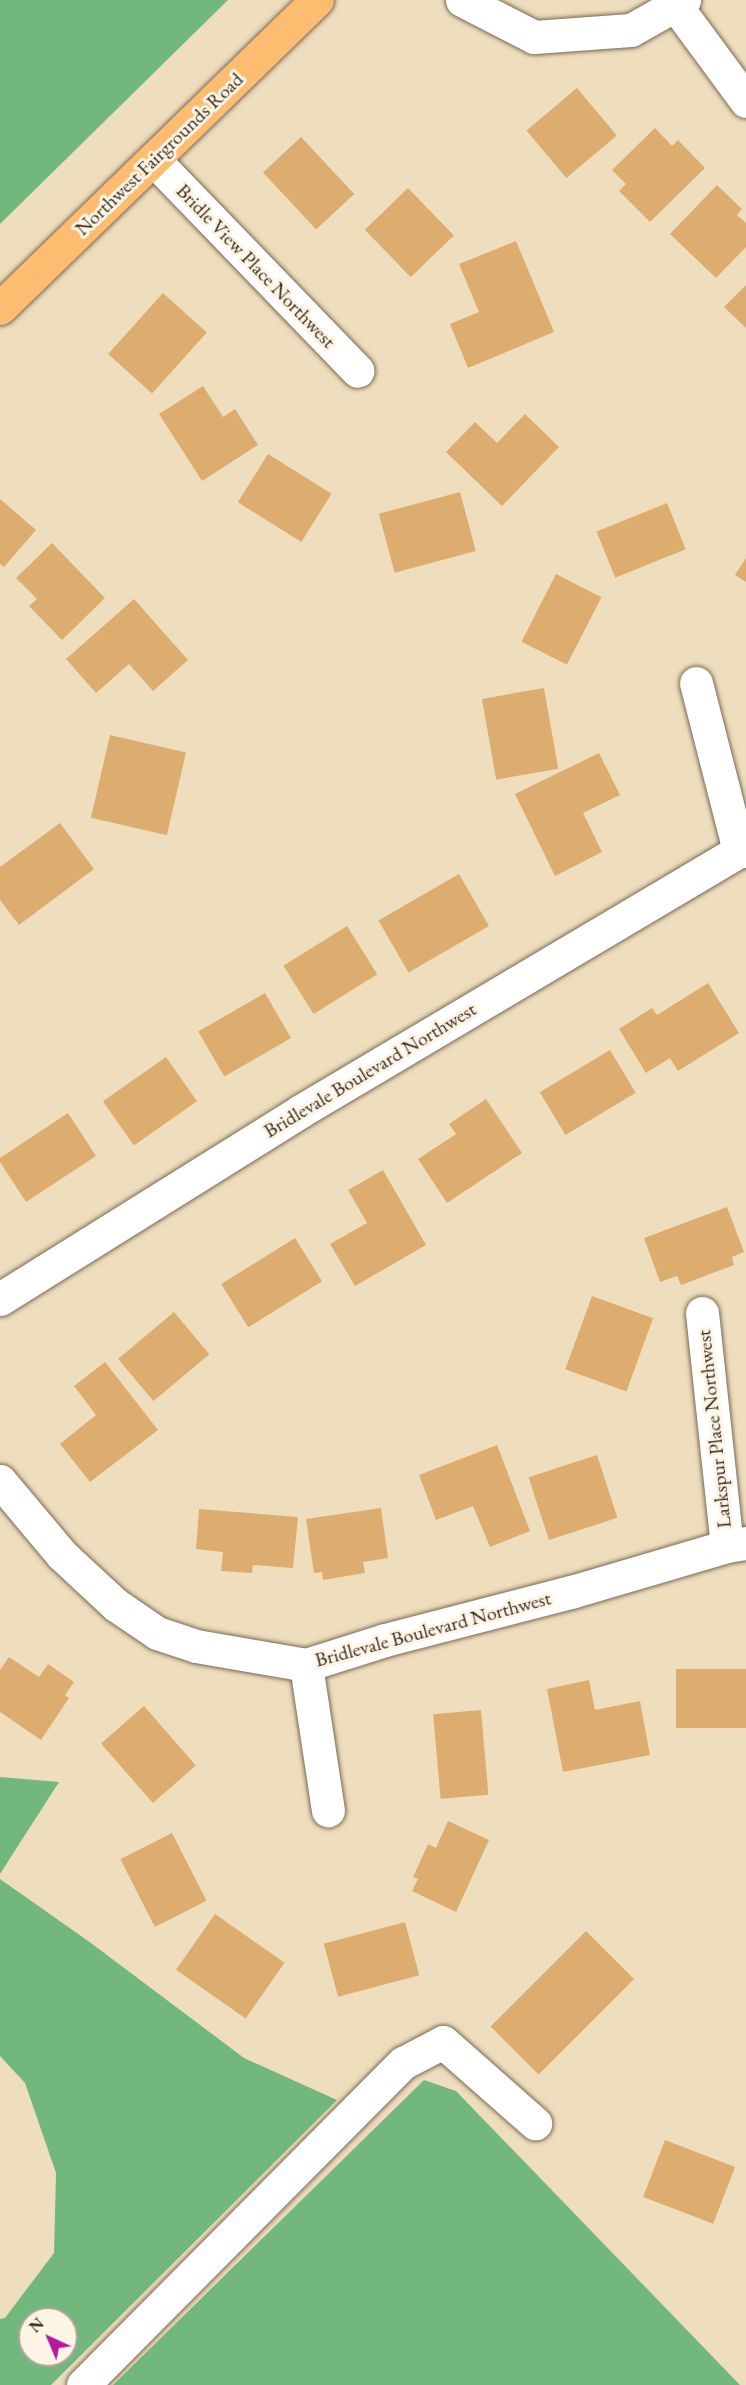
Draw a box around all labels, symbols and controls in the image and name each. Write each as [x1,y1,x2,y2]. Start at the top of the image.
street label: Northwest Fairgrounds Road [70,67,248,241]
street label: Bridle View Place Northwest [171,179,341,353]
street label: Bridlevale Boulevard Northwest [260,997,480,1143]
street label: Larkspur Place Northwest [692,1329,736,1529]
street label: Bridlevale Boulevard Northwest [312,1586,554,1672]
north arrow [18,2307,78,2367]
text: N [25,2313,48,2337]

